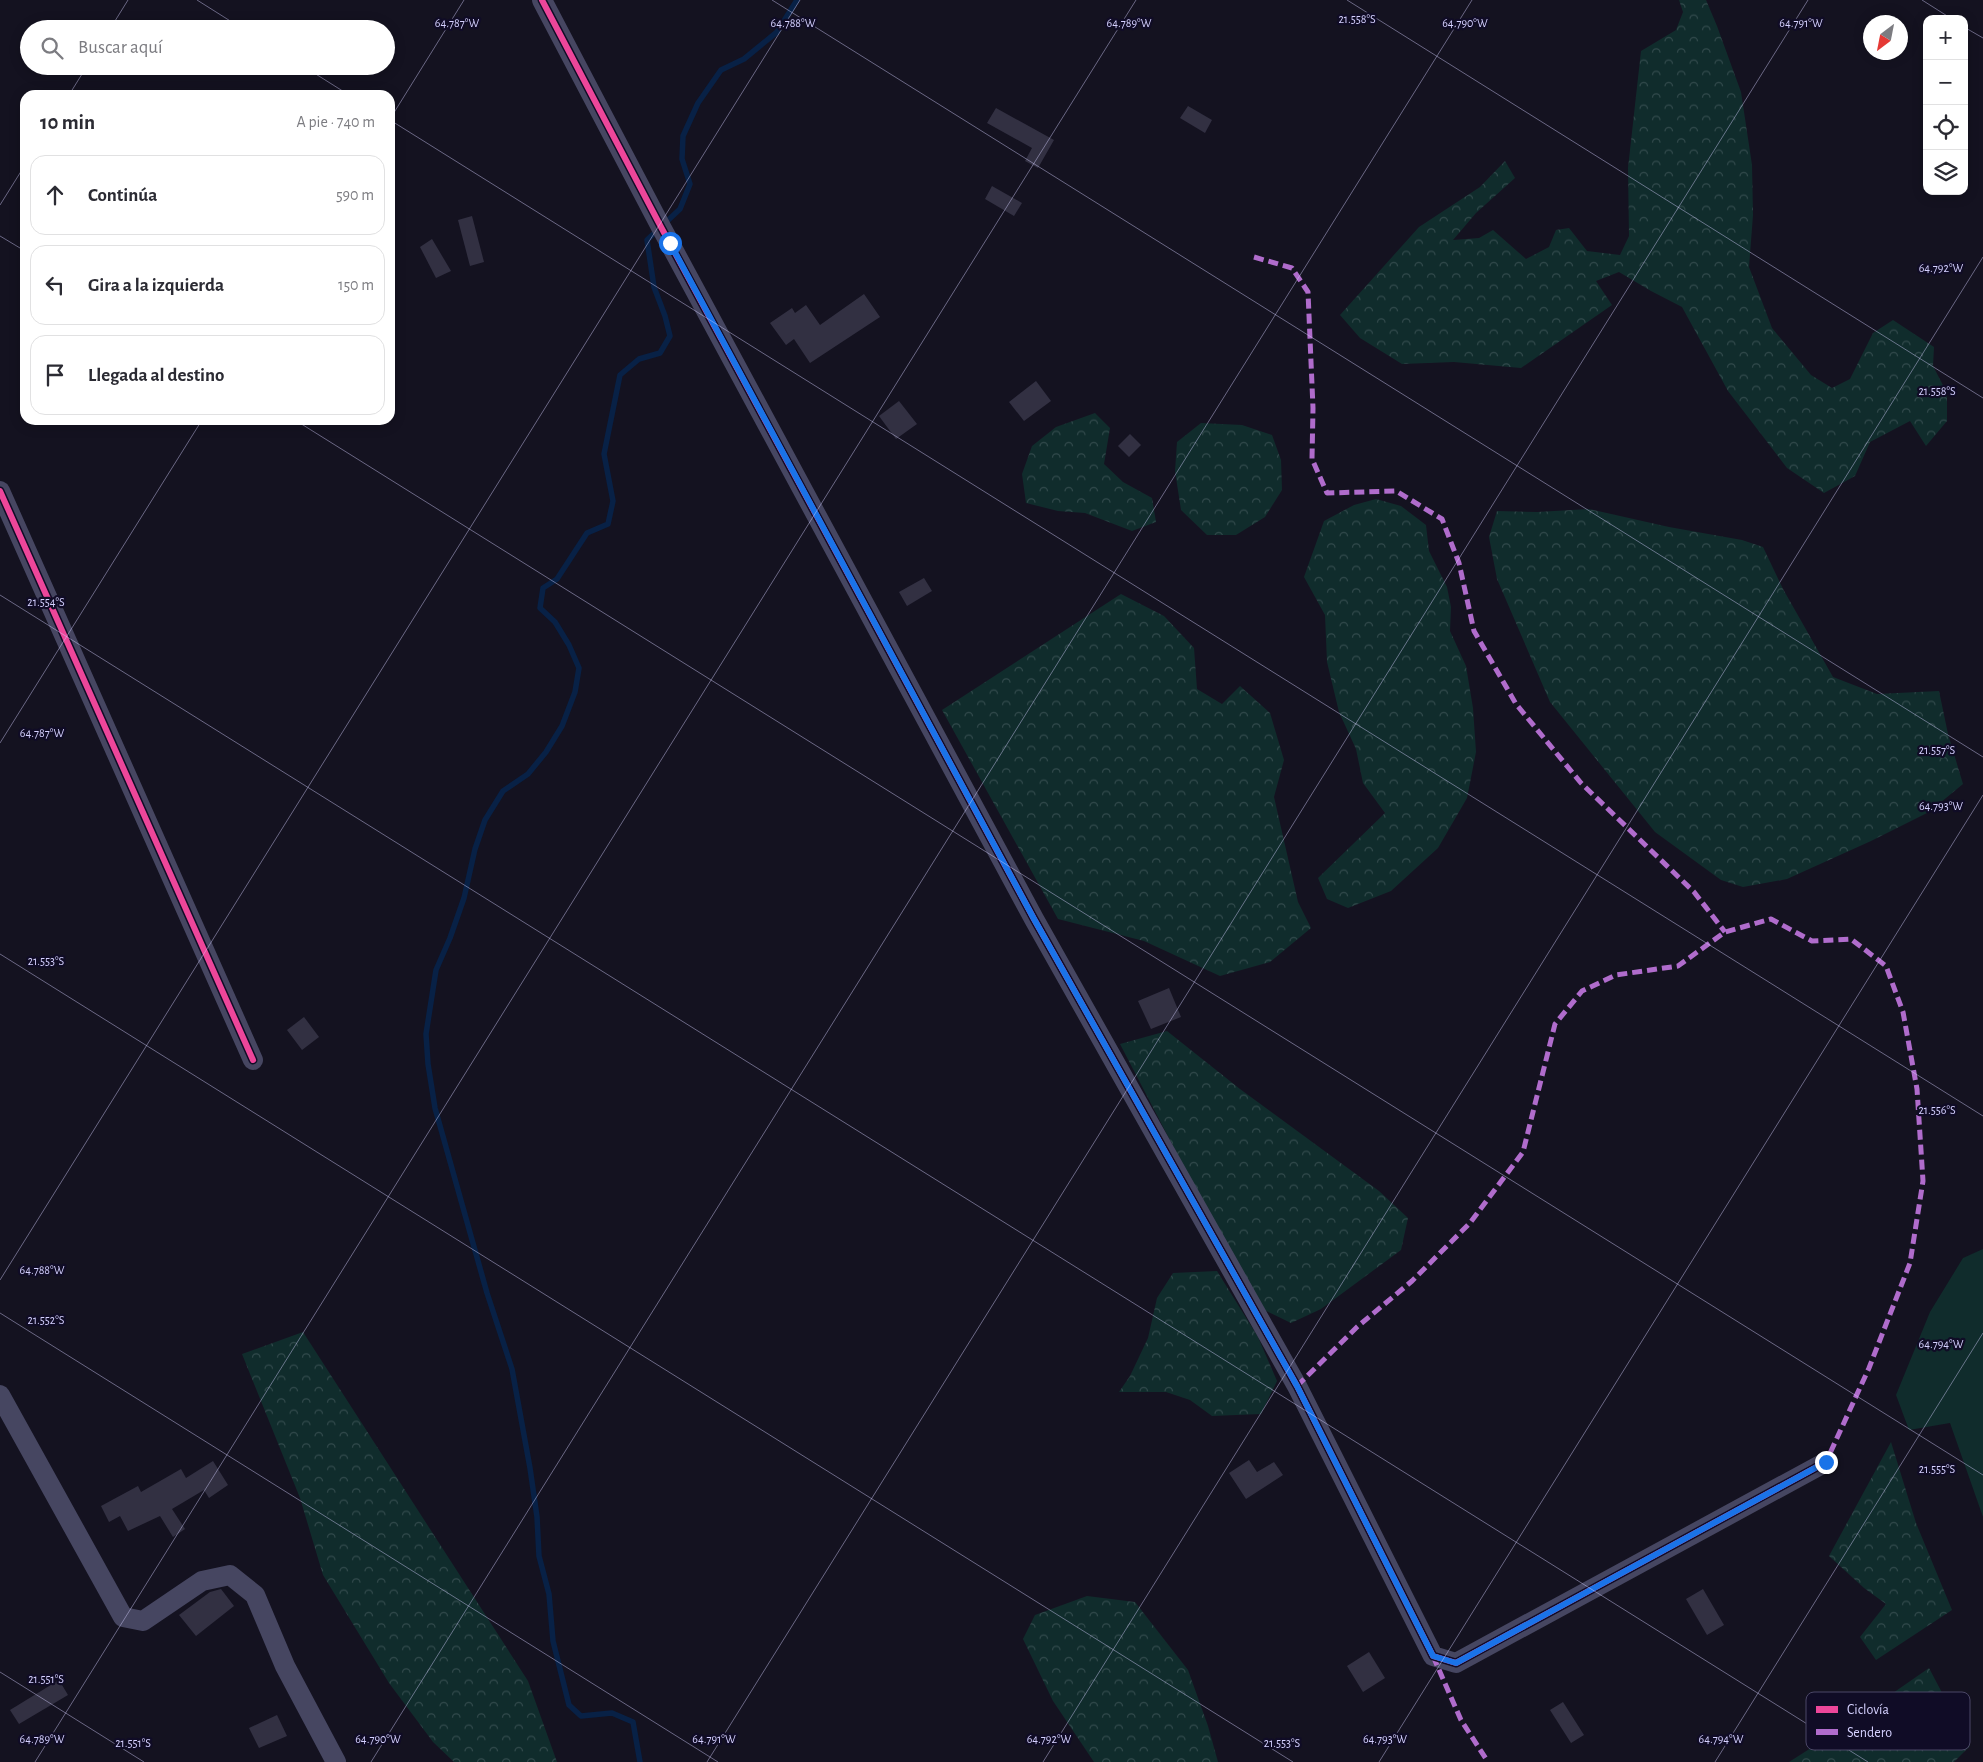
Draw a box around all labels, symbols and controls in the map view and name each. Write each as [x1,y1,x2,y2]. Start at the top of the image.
text: 21.558°S [1338,13,1376,25]
north arrow [1863,15,1908,60]
map controls [1923,15,1968,195]
button: + [1923,15,1968,60]
text: 64.787°W [435,17,479,29]
text: 64.788°W [771,17,816,29]
text: 64.789°W [1107,17,1152,29]
text: 64.790°W [1442,17,1488,29]
text: 64.791°W [1779,17,1823,29]
search box [20,20,395,75]
icon: search [38,34,66,62]
text: Buscar aquí [78,38,163,57]
button: − [1923,60,1968,105]
button: locate [1923,105,1968,150]
text: 10 min [40,112,95,133]
text: A pie · 740 m [297,114,375,130]
button: layers [1923,150,1968,195]
icon: ahead [41,181,69,209]
text: Continúa [88,186,157,205]
text: 590 m [336,187,374,203]
route start [659,232,682,255]
text: 64.792°W [1919,262,1964,274]
icon: left [41,271,69,299]
text: Gira a la izquierda [88,276,224,295]
text: 150 m [338,277,374,293]
icon: arrive [41,361,69,389]
text: Llegada al destino [88,366,225,385]
text: 21.558°S [1918,385,1956,397]
text: 21.554°S [27,596,65,608]
text: 64.787°W [20,727,64,739]
text: 21.557°S [1919,744,1956,756]
text: 64.793°W [1919,800,1963,812]
text: 21.553°S [28,955,65,967]
text: 21.556°S [1918,1104,1956,1116]
text: 64.788°W [20,1264,65,1276]
text: 21.552°S [27,1314,65,1326]
text: 64.794°W [1919,1338,1964,1350]
route end [1815,1451,1838,1474]
text: 21.555°S [1919,1463,1956,1475]
text: 21.551°S [28,1673,64,1685]
legend [1806,1692,1970,1750]
text: Ciclovía [1847,1703,1890,1717]
text: Sendero [1847,1726,1892,1740]
text: 64.789°W [20,1733,65,1745]
text: 64.790°W [355,1733,401,1745]
text: 64.791°W [692,1733,736,1745]
text: 64.792°W [1027,1733,1072,1745]
text: 64.793°W [1363,1733,1407,1745]
text: 64.794°W [1699,1733,1744,1745]
text: 21.551°S [115,1737,151,1749]
text: 21.553°S [1264,1737,1301,1749]

